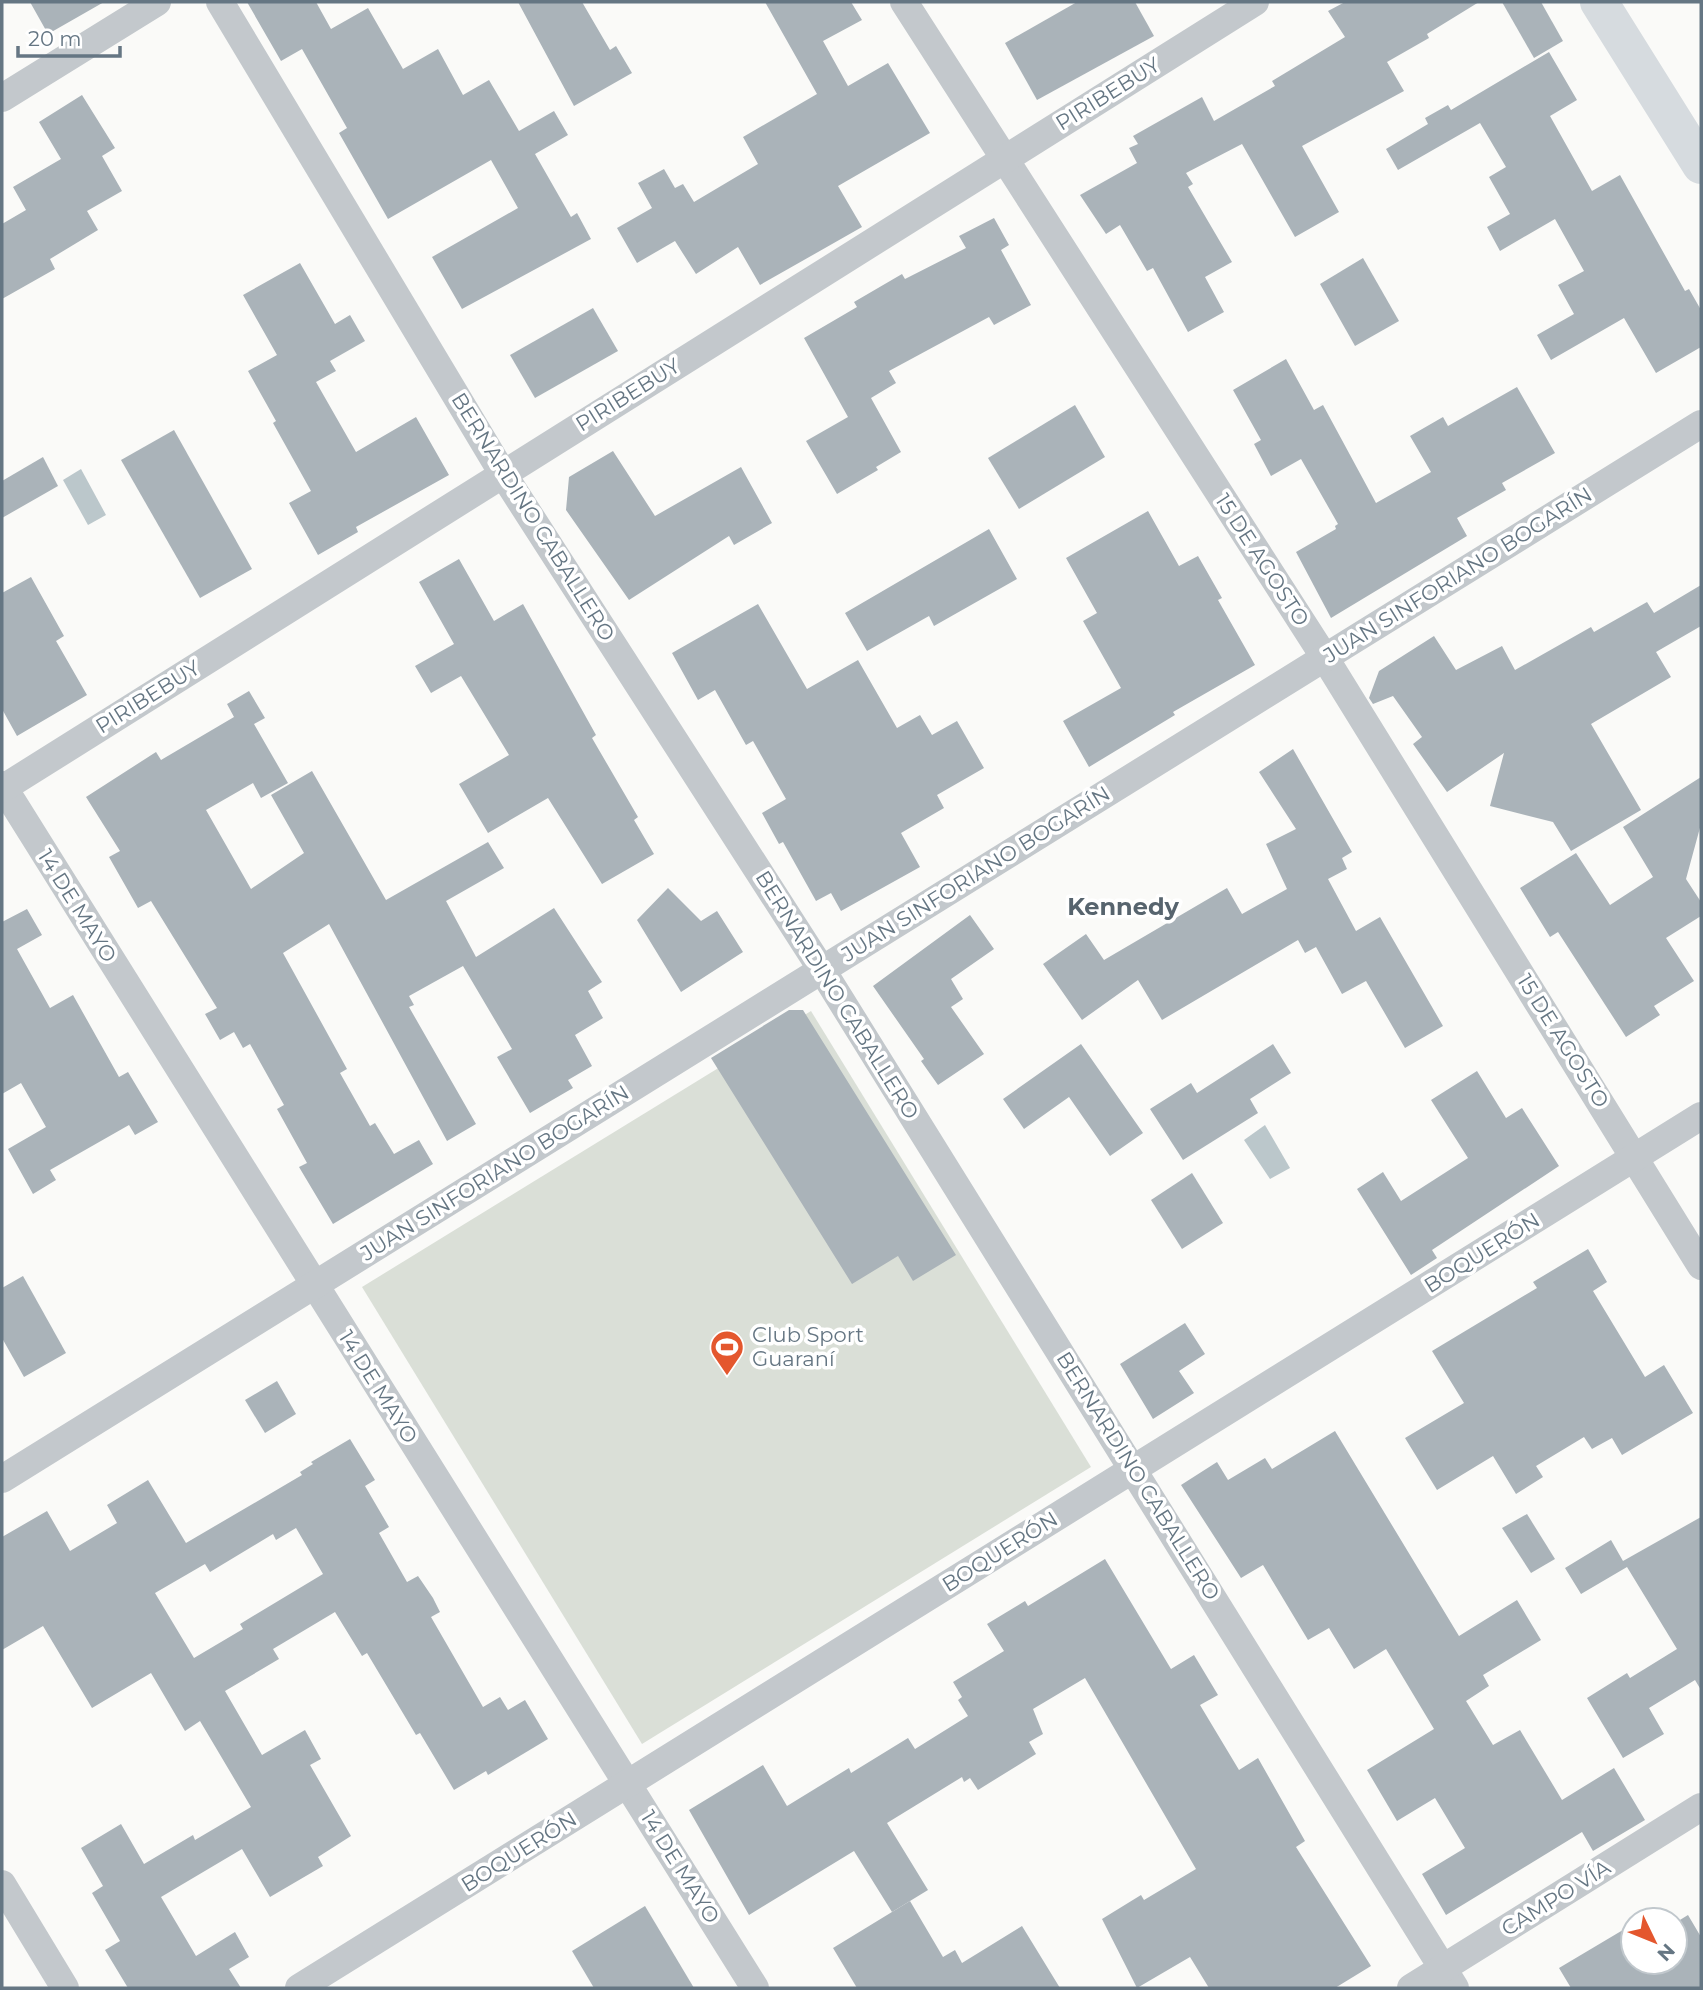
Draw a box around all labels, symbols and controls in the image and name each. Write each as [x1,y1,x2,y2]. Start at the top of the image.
scale bar [18,14,119,58]
text: 20 m [28,26,82,51]
street label: PIRIBEBUY [1051,51,1165,135]
street label: PIRIBEBUY [571,352,685,436]
street label: BERNARDINO CABALLERO [446,388,620,646]
street label: JUAN SINFORIANO BOGARÍN [1318,481,1597,668]
street label: 15 DE AGOSTO [1210,489,1314,631]
street label: PIRIBEBUY [91,654,205,738]
street label: JUAN SINFORIANO BOGARÍN [836,780,1115,967]
street label: 14 DE MAYO [33,845,122,967]
street label: BERNARDINO CABALLERO [750,866,924,1124]
district label: Kennedy [1067,892,1180,921]
street label: 15 DE AGOSTO [1512,969,1614,1112]
street label: JUAN SINFORIANO BOGARÍN [355,1079,634,1266]
street label: BOQUERÓN [1419,1207,1544,1298]
place label: Club Sport Guaraní [752,1322,864,1371]
street label: 14 DE MAYO [334,1326,423,1448]
sports icon: Club Sport Guaraní [708,1328,746,1377]
street label: BERNARDINO CABALLERO [1051,1347,1225,1605]
street label: BOQUERÓN [937,1506,1062,1597]
street label: BOQUERÓN [456,1806,581,1897]
street label: 14 DE MAYO [636,1806,725,1928]
street label: CAMPO VÍA [1497,1854,1616,1941]
north arrow [1619,1906,1689,1976]
text: N [1652,1939,1680,1966]

